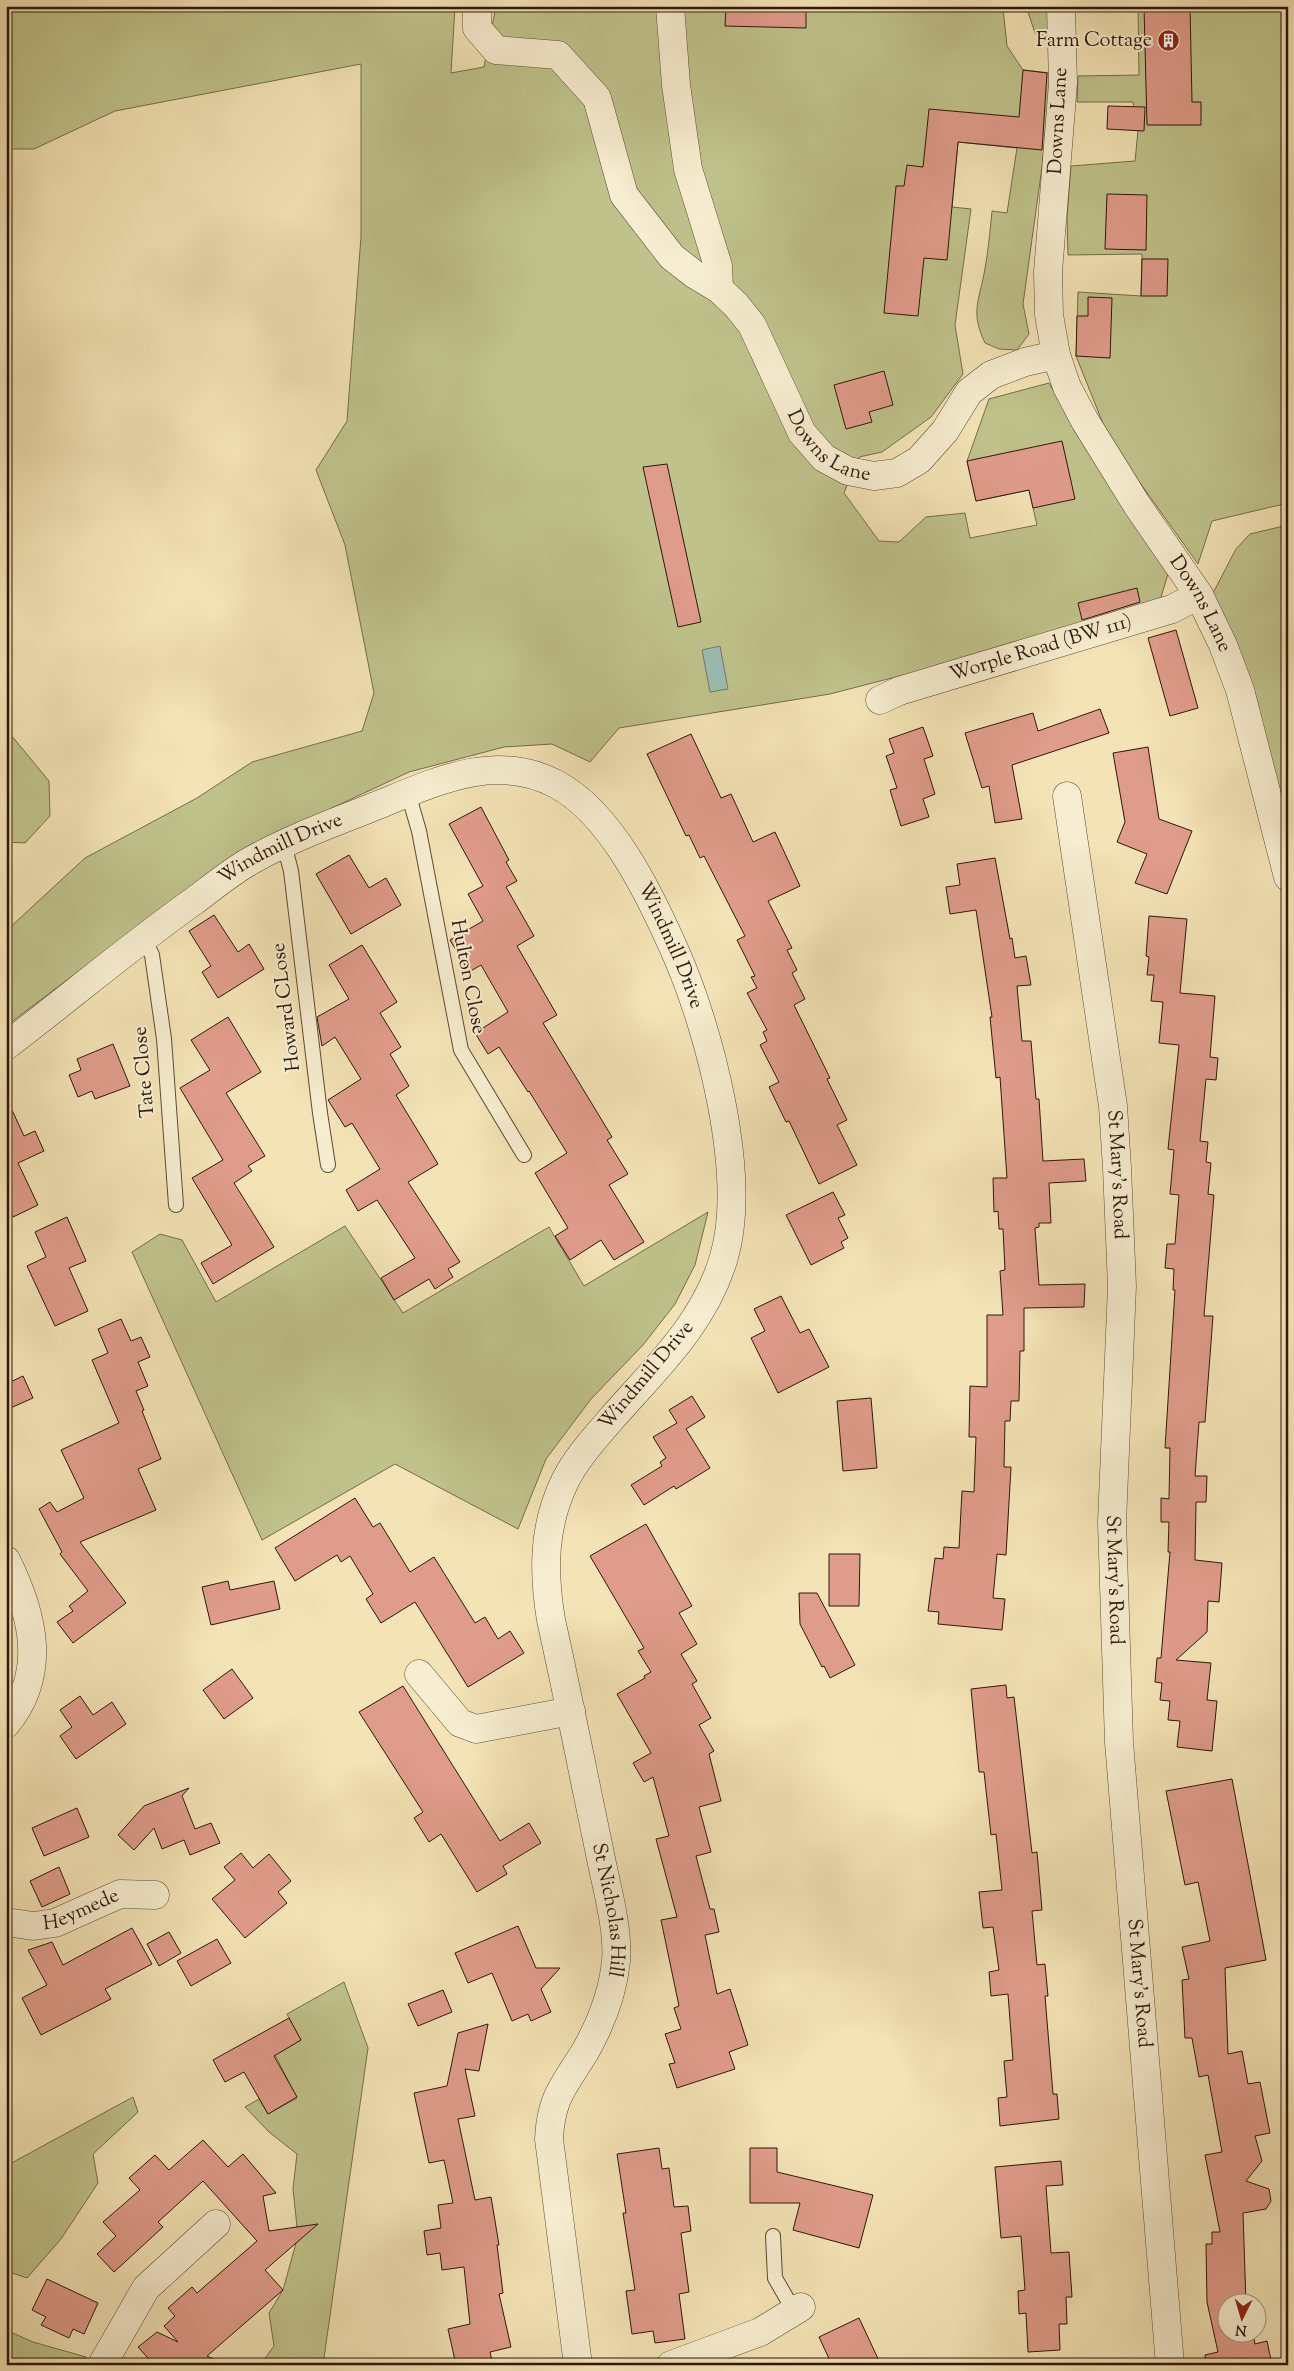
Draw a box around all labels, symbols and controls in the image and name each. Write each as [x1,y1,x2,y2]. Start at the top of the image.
place label: Farm Cottage [1036,27,1152,56]
building icon: Farm Cottage [1156,29,1180,53]
street label: Downs Lane [1042,67,1076,175]
street label: Downs Lane [779,405,873,490]
street label: Downs Lane [1161,549,1239,656]
street label: Worple Road (BW 111) [946,607,1135,690]
street label: Windmill Drive [213,806,347,892]
street label: Windmill Drive [630,877,710,1013]
street label: Hulton Close [442,917,492,1037]
street label: Howard CLose [265,941,309,1073]
street label: Tate Close [127,1025,163,1119]
street label: St Mary's Road [1099,1109,1135,1240]
street label: Windmill Drive [592,1315,702,1437]
street label: St Mary's Road [1097,1515,1130,1645]
street label: St Nicholas Hill [584,1841,631,1980]
street label: Heymede [41,1882,124,1939]
street label: St Mary's Road [1119,1917,1158,2049]
north arrow [1216,2294,1266,2344]
text: N [1235,2319,1247,2339]

